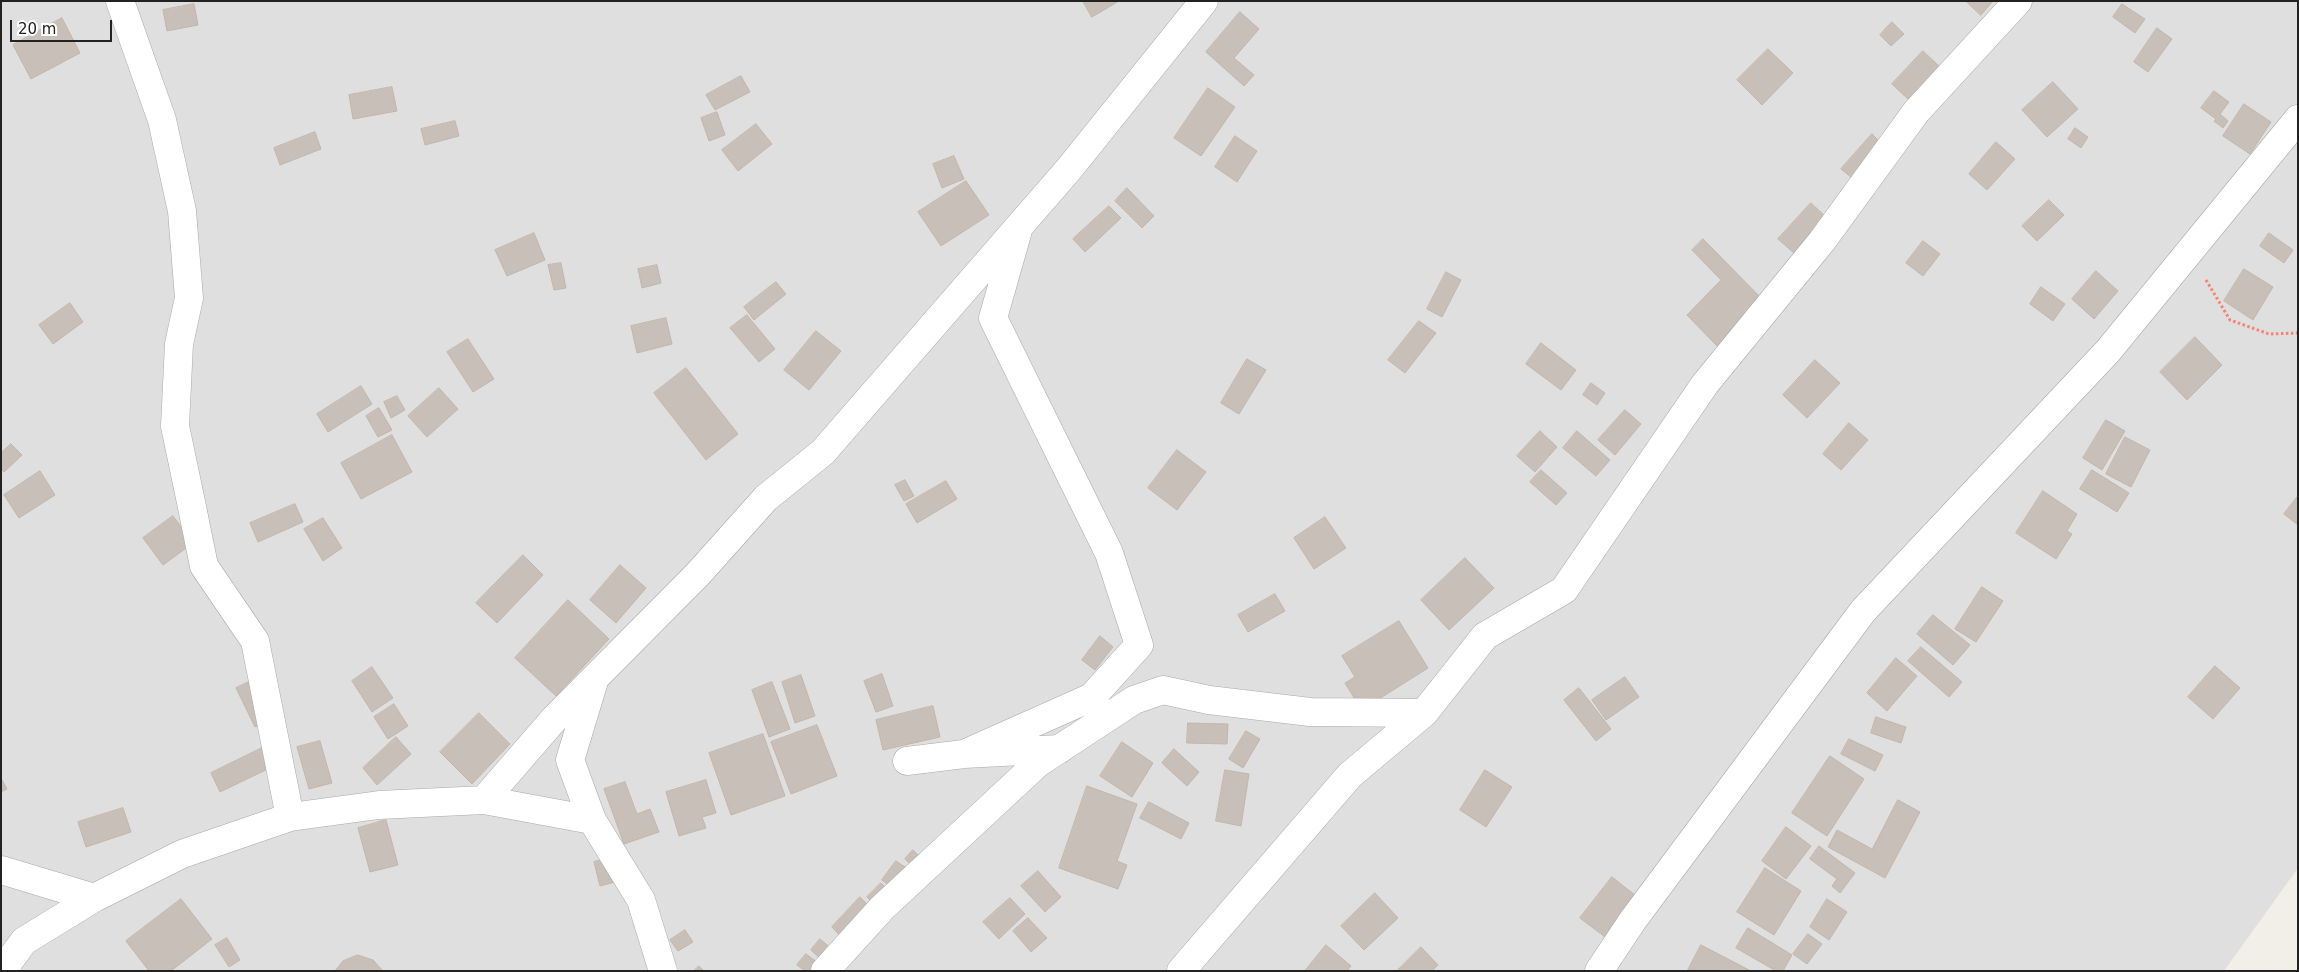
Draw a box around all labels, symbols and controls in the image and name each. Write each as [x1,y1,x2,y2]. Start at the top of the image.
scale bar [12,10,115,42]
text: 20 m [18,20,56,38]

